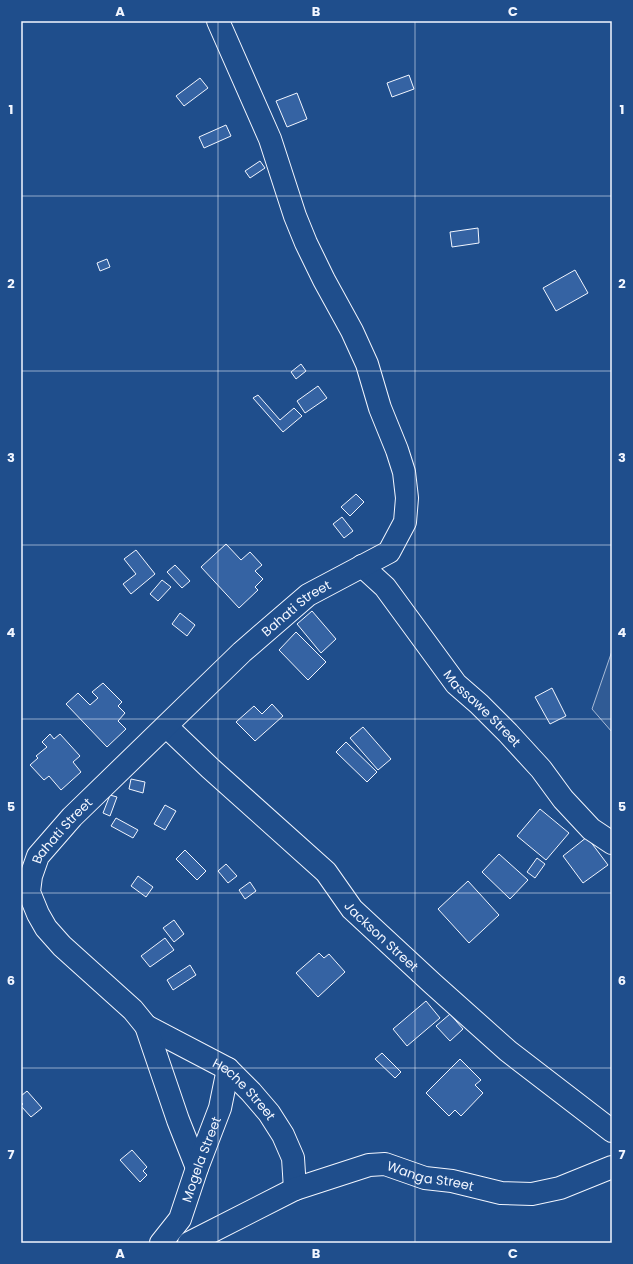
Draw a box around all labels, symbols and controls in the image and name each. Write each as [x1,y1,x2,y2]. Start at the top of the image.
text: A [115,2,125,21]
text: B [312,2,321,21]
text: C [508,2,518,21]
text: 1 [9,100,13,119]
text: 1 [620,100,624,119]
text: 2 [7,274,15,293]
text: 2 [618,274,626,293]
text: 3 [7,448,15,467]
text: 3 [618,448,626,467]
street label: Bahati Street [257,575,335,641]
text: 4 [7,623,16,642]
text: 4 [618,623,627,642]
street label: Massawe Street [439,666,525,751]
street label: Bahati Street [27,793,97,866]
text: 5 [7,797,15,816]
text: 5 [618,797,626,816]
street label: Jackson Street [340,898,423,976]
text: 6 [7,971,15,990]
text: 6 [618,971,626,990]
street label: Heche Street [209,1054,280,1124]
street label: Mogela Street [177,1114,226,1205]
text: 7 [8,1145,15,1164]
text: 7 [619,1145,626,1164]
street label: Wanga Street [384,1156,476,1196]
text: A [115,1244,125,1263]
text: B [312,1244,321,1263]
text: C [508,1244,518,1263]

